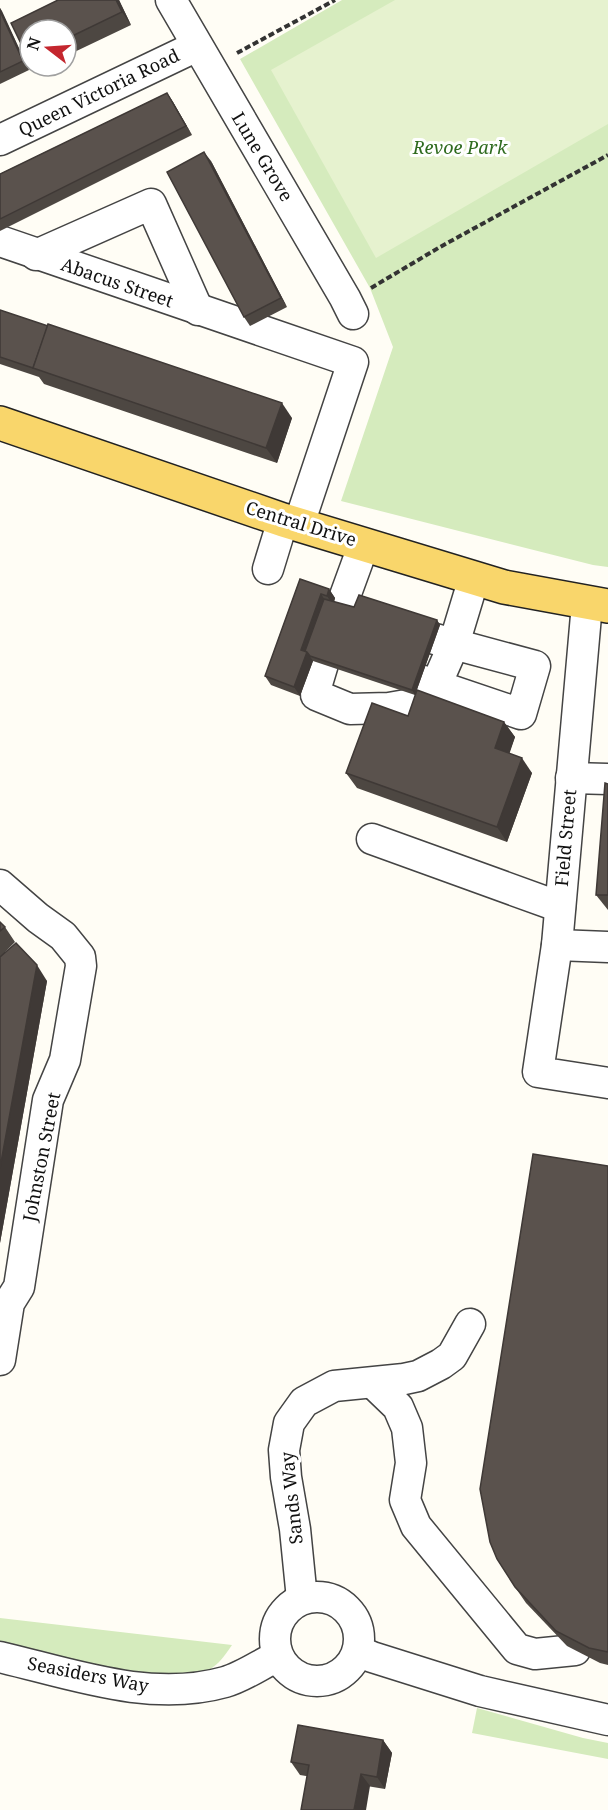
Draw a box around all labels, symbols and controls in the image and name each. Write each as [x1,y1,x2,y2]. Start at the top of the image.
north arrow [18,18,78,78]
text: N [21,34,46,53]
street label: Queen Victoria Road [14,43,183,142]
street label: Lune Grove [227,107,299,206]
park label: Revoe Park [412,135,508,159]
street label: Abacus Street [58,252,177,312]
street label: Central Drive [243,495,360,551]
street label: Field Street [549,788,581,888]
street label: Johnston Street [17,1090,65,1224]
street label: Sands Way [274,1450,308,1546]
street label: Seasiders Way [26,1651,152,1698]

